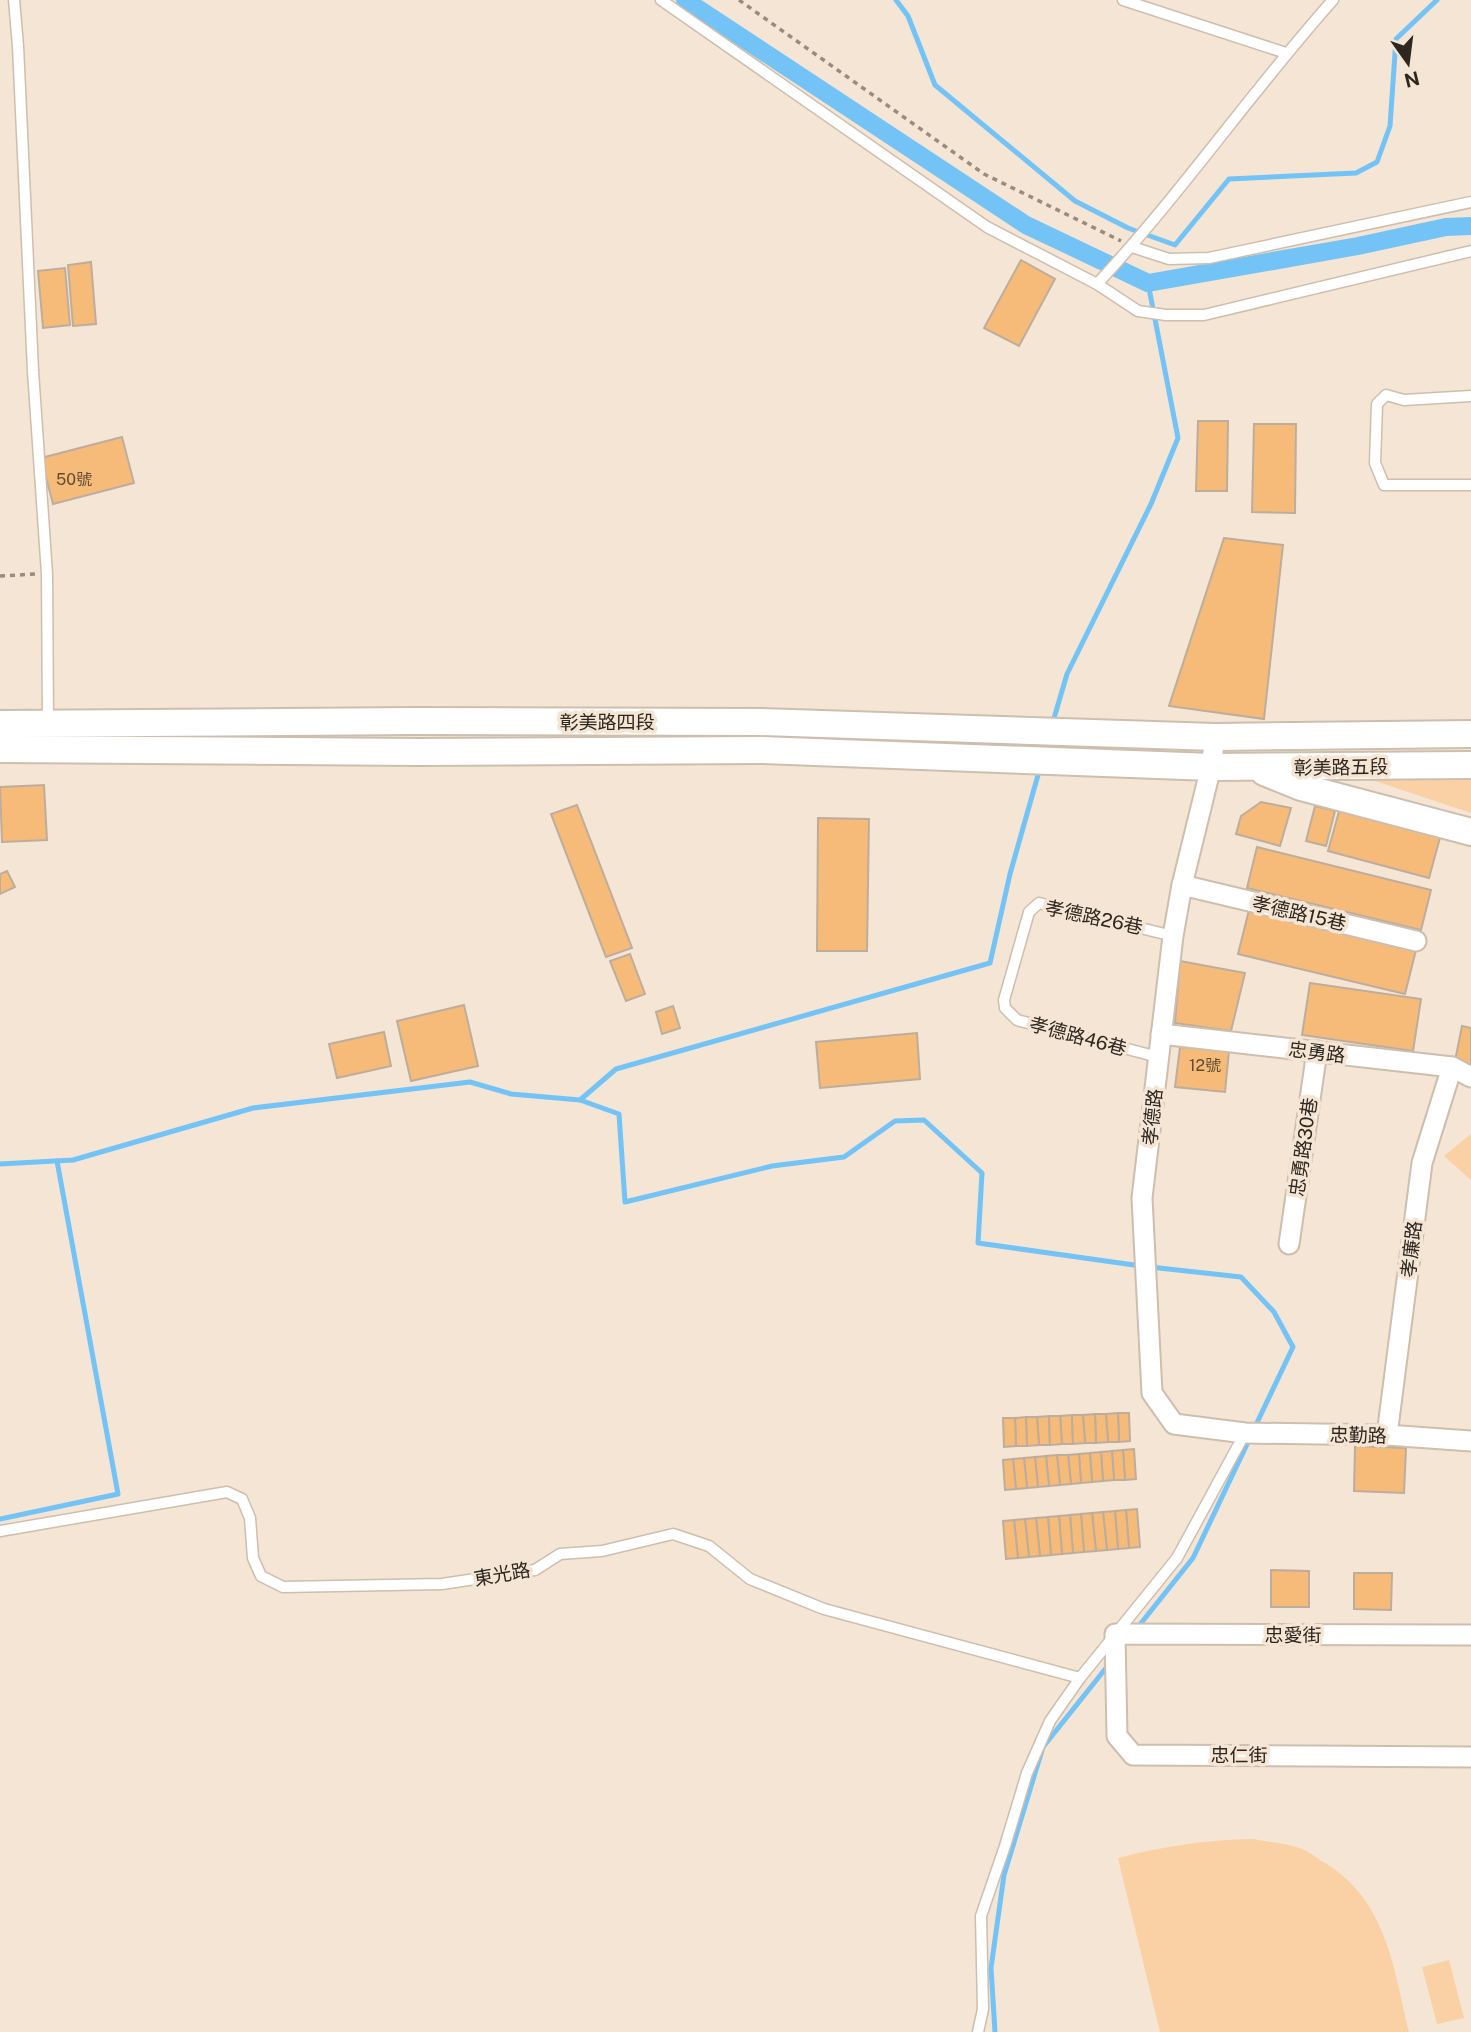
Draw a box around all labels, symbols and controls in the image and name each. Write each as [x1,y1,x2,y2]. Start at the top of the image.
north arrow [1373,28,1443,98]
text: N [1402,67,1422,92]
house number: 50號 [56,470,92,489]
street label: 彰美路四段 [559,711,655,733]
street label: 彰美路五段 [1293,755,1389,779]
street label: 孝德路15巷 [1250,891,1348,935]
street label: 孝德路26巷 [1043,896,1145,938]
street label: 孝德路46巷 [1027,1012,1129,1060]
street label: 忠勇路 [1287,1038,1347,1066]
house number: 12號 [1189,1056,1221,1075]
street label: 孝德路 [1138,1087,1166,1147]
street label: 忠勇路30巷 [1285,1096,1321,1198]
street label: 孝廉路 [1397,1219,1425,1279]
street label: 忠勤路 [1329,1424,1387,1446]
street label: 東光路 [472,1558,532,1590]
street label: 忠愛街 [1264,1624,1322,1646]
street label: 忠仁街 [1210,1744,1268,1766]

